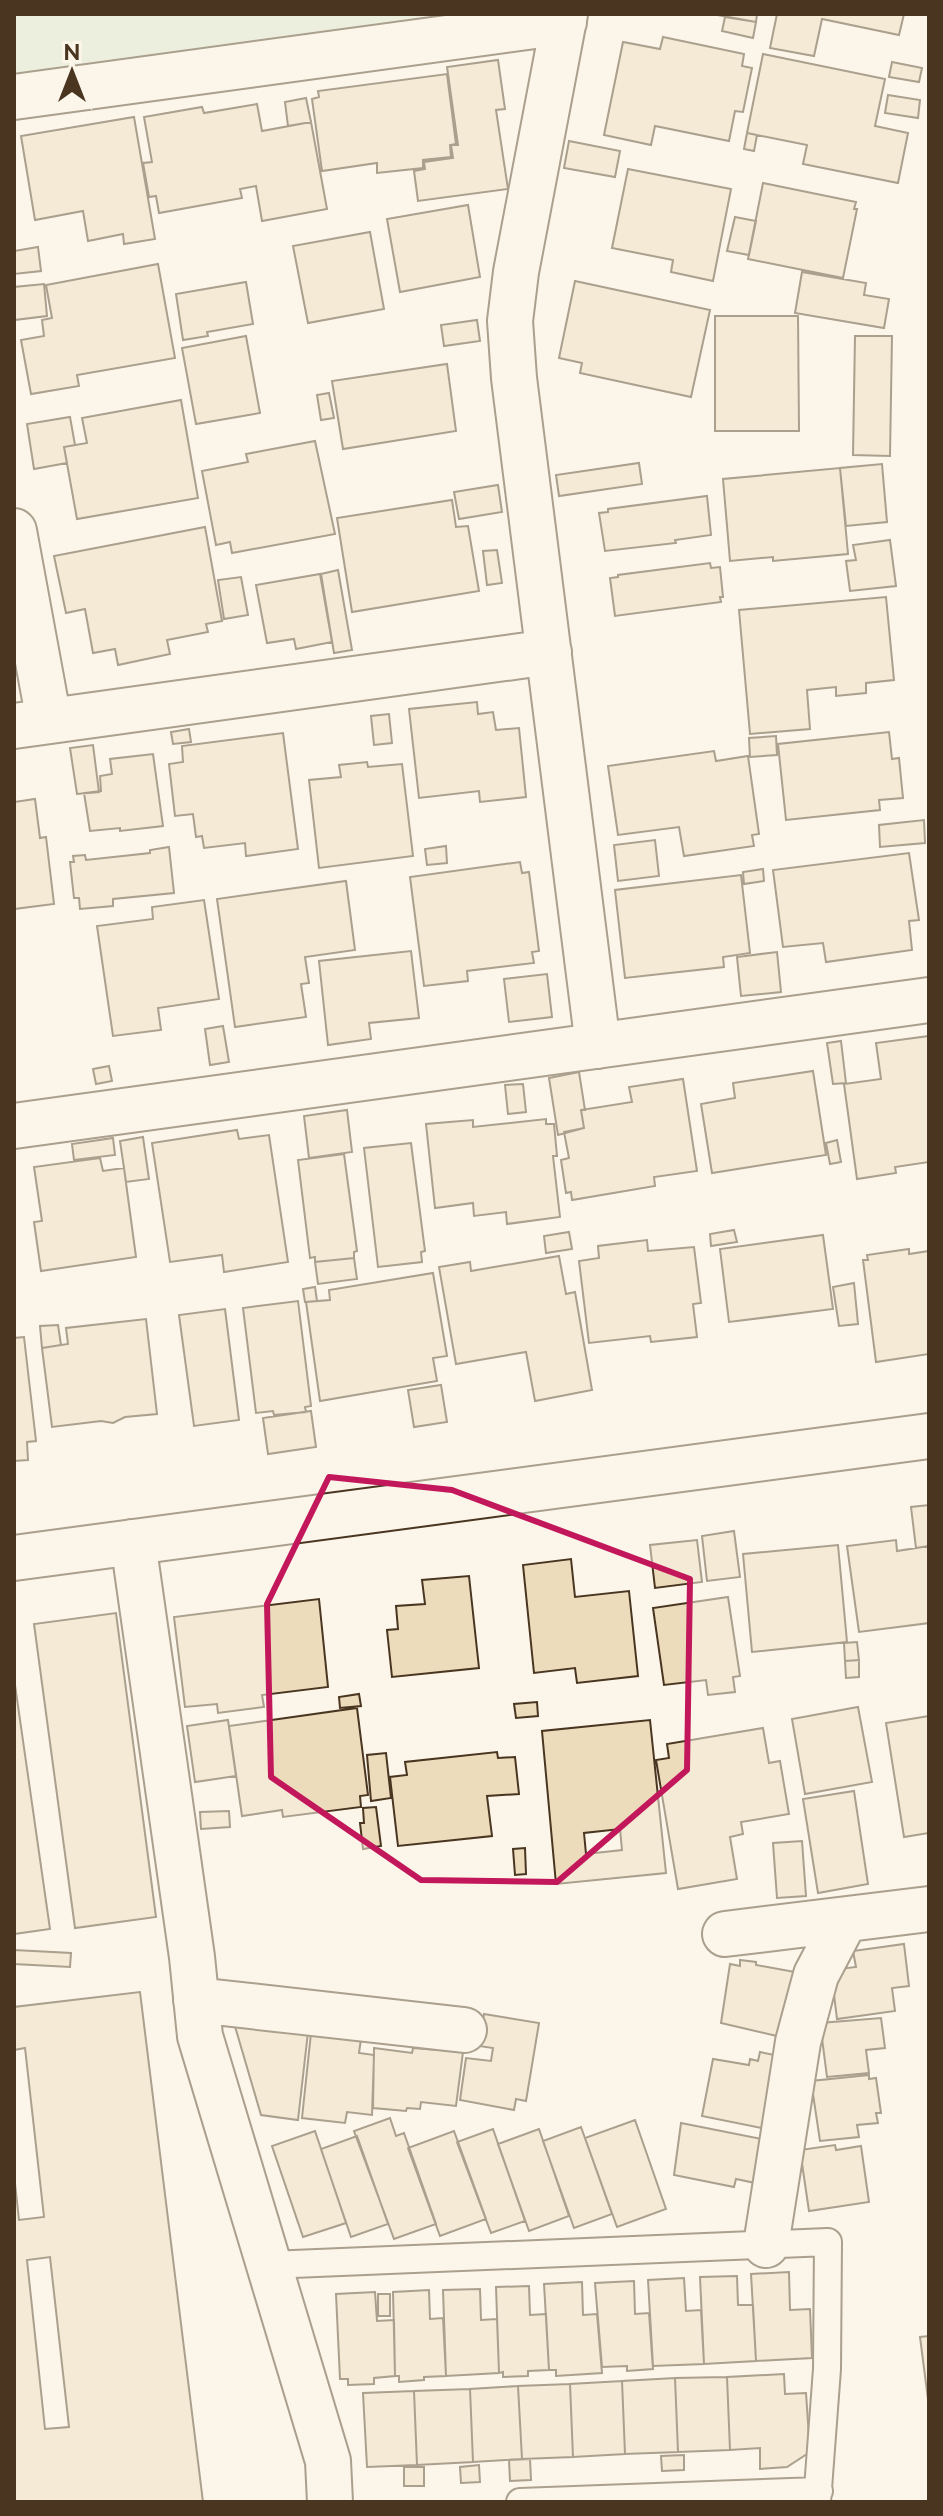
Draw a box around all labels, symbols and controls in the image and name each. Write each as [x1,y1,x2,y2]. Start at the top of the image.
north arrow [32,32,112,112]
text: N [64,39,80,65]

